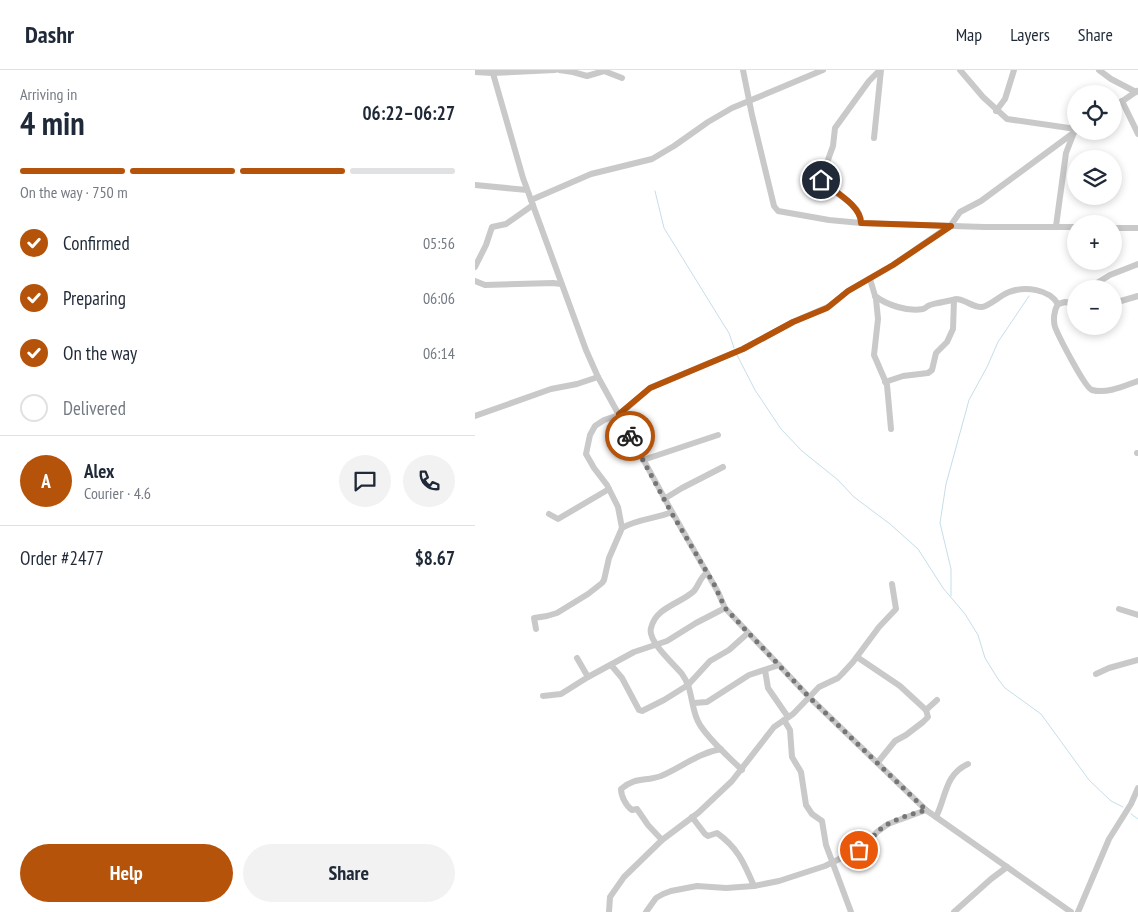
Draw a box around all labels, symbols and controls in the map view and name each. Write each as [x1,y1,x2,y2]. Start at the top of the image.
text: Dashr [25,19,74,50]
text: Map [956,23,982,46]
text: Layers [1010,23,1050,46]
text: Share [1078,23,1113,46]
text: Arriving in [20,84,77,104]
map controls [1067,85,1122,335]
button: locate [1067,85,1122,140]
text: 06:22–06:27 [362,101,455,125]
text: 4 min [20,102,85,144]
button: layers [1067,150,1122,205]
pin [800,159,842,201]
icon: home [807,166,835,194]
text: On the way · 750 m [20,182,128,202]
button: + [1067,215,1122,270]
icon: check [20,229,48,257]
text: Confirmed [63,231,130,255]
text: 05:56 [423,233,455,253]
button: − [1067,280,1122,335]
icon: check [20,284,48,312]
text: Preparing [63,286,126,310]
text: 06:06 [423,288,455,308]
icon: check [20,339,48,367]
text: On the way [63,341,137,365]
text: 06:14 [423,343,455,363]
text: Delivered [63,396,126,420]
courier [605,411,655,461]
icon: bike [616,422,644,450]
button: chat [339,455,391,507]
button: phone [403,455,455,507]
text: Alex [84,459,114,483]
text: A [41,469,51,493]
text: Courier · 4.6 [84,483,151,503]
text: Order #2477 [20,546,104,570]
text: $8.67 [415,546,455,570]
pin [838,829,880,871]
icon: bag [845,836,873,864]
button: Help [20,844,233,902]
button: Share [243,844,455,902]

